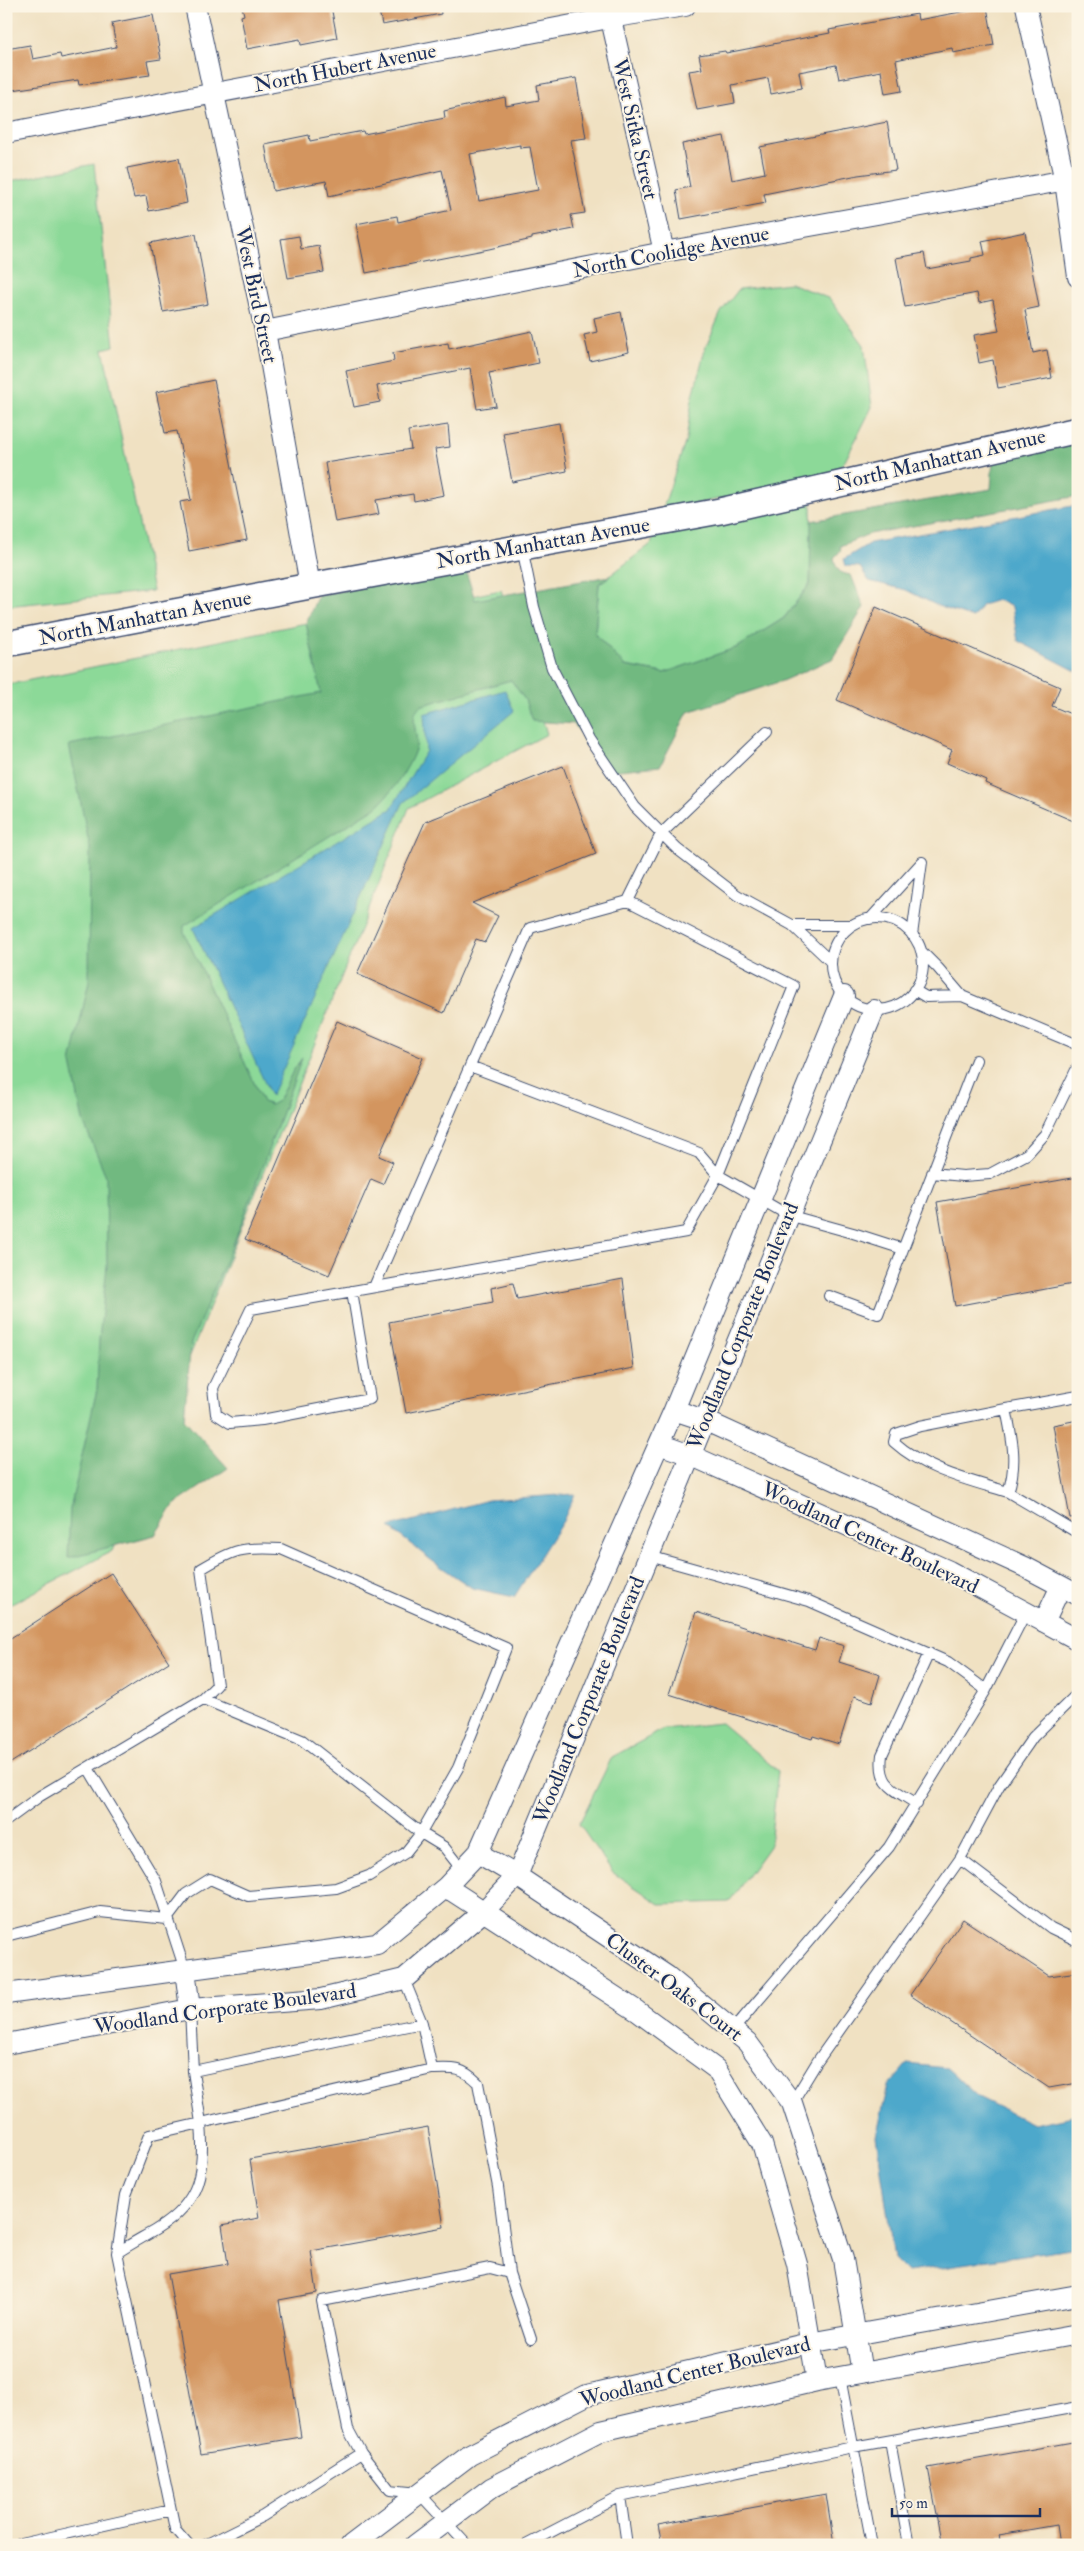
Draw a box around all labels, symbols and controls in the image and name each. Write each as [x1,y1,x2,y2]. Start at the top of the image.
street label: North Hubert Avenue [252,37,439,99]
street label: West Sitka Street [605,55,664,202]
street label: North Coolidge Avenue [570,220,772,284]
street label: West Bird Street [228,223,284,366]
street label: North Manhattan Avenue [832,422,1049,497]
street label: North Manhattan Avenue [434,511,652,575]
street label: North Manhattan Avenue [36,584,254,652]
street label: Woodland Corporate Boulevard [681,1198,805,1455]
street label: Woodland Center Boulevard [756,1475,984,1601]
street label: Woodland Corporate Boulevard [527,1572,651,1829]
street label: Cluster Oaks Court [600,1927,748,2047]
street label: Woodland Corporate Boulevard [91,1977,359,2041]
street label: Woodland Center Boulevard [576,2330,814,2414]
scale bar [892,2486,1039,2518]
text: 50 m [899,2494,928,2513]

